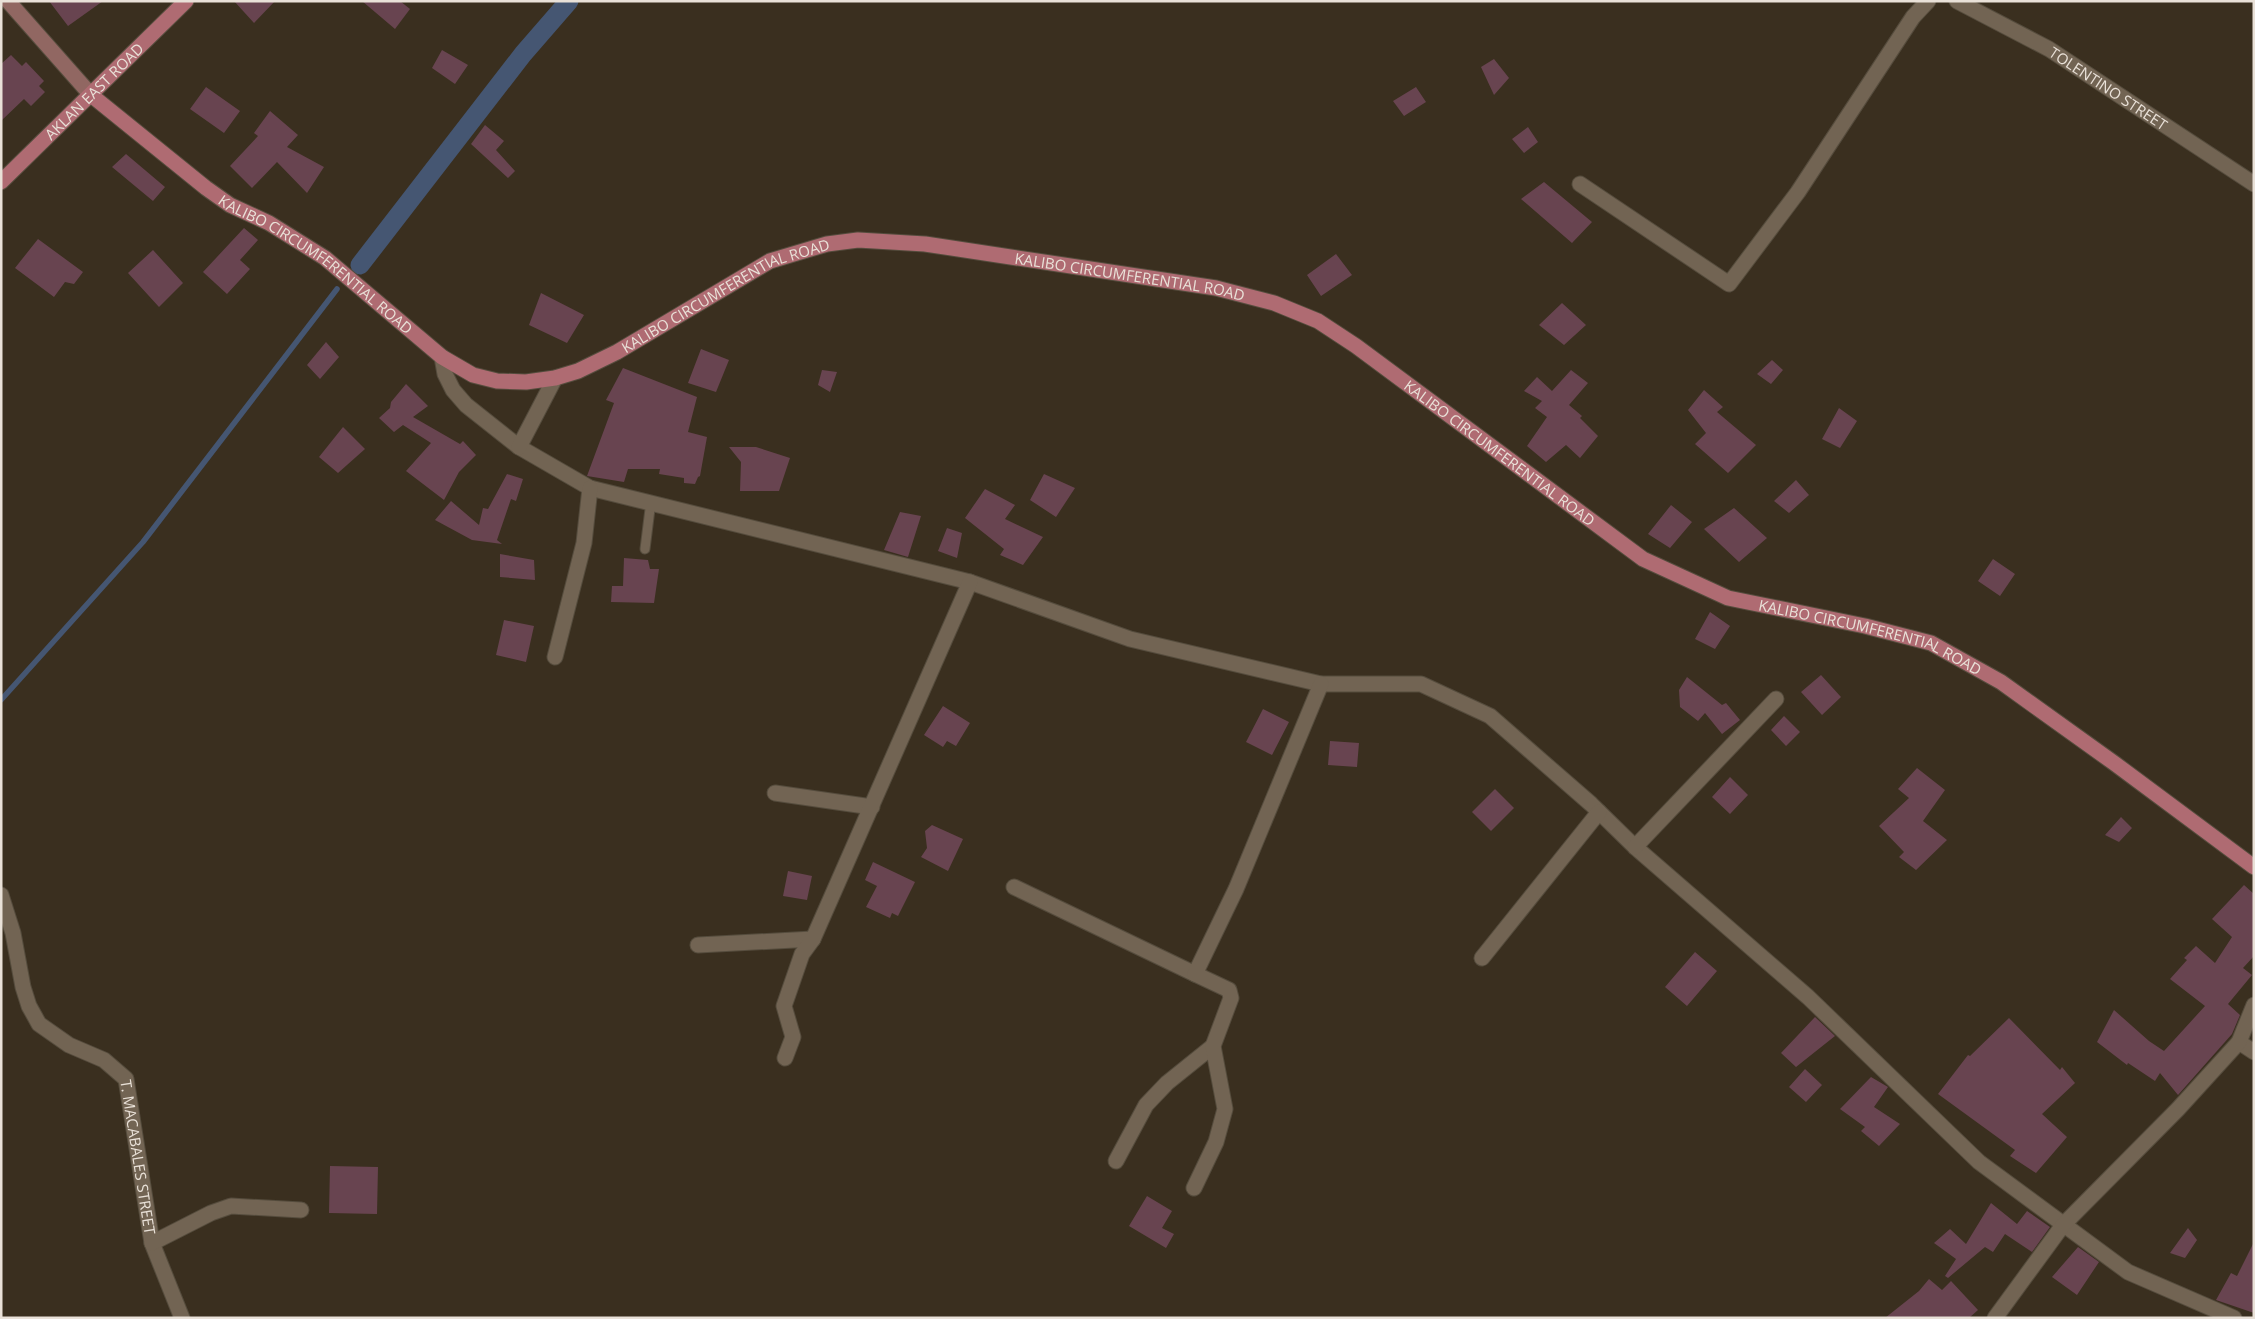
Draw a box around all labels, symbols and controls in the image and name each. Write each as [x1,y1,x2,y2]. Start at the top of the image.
street label: AKLAN EAST ROAD [40,38,148,144]
street label: TOLENTINO STREET [2046,42,2172,135]
street label: KALIBO CIRCUMFERENTIAL ROAD [215,190,417,338]
street label: KALIBO CIRCUMFERENTIAL ROAD [618,234,832,357]
street label: KALIBO CIRCUMFERENTIAL ROAD [1013,248,1247,305]
street label: KALIBO CIRCUMFERENTIAL ROAD [1400,375,1599,530]
street label: KALIBO CIRCUMFERENTIAL ROAD [1757,595,1985,679]
street label: T. MACABALES STREET [116,1078,161,1236]

